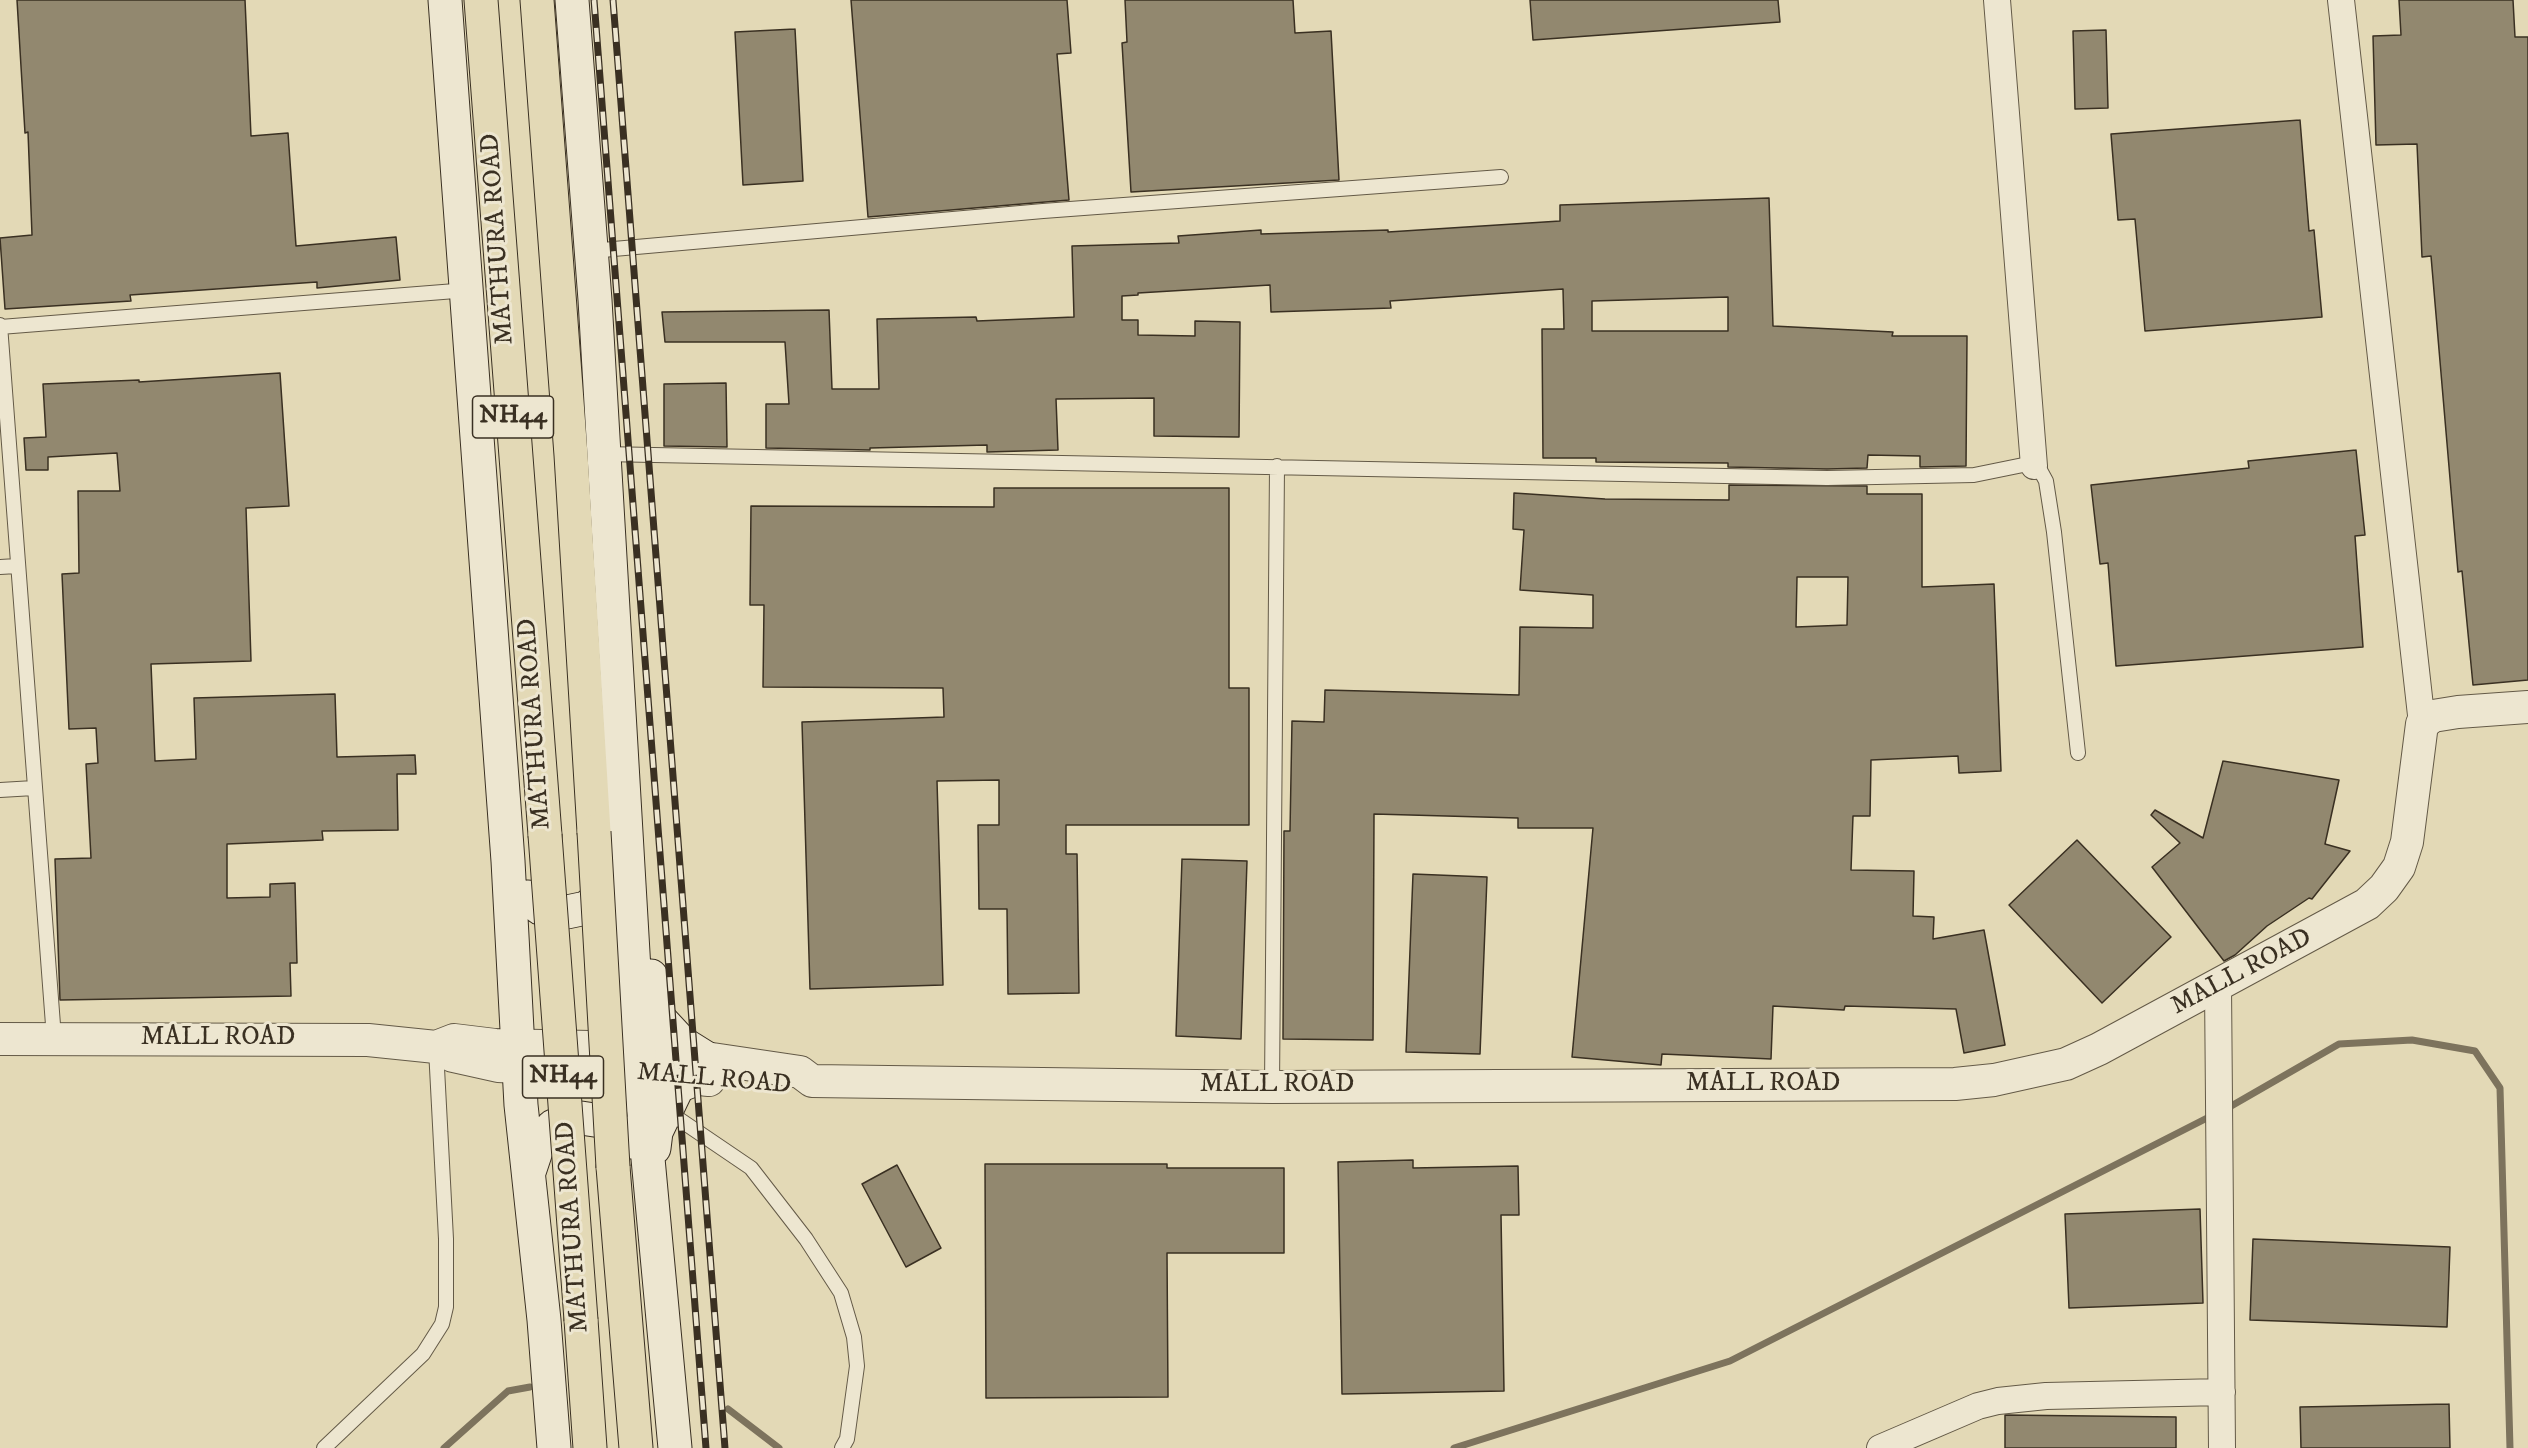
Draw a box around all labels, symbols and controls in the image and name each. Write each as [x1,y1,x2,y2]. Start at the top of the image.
street label: MATHURA ROAD [476,132,522,346]
road number: NH44 [472,396,554,438]
street label: MATHURA ROAD [513,617,559,831]
street label: MALL ROAD [2166,923,2318,1023]
street label: MALL ROAD [141,1023,295,1055]
road number: NH44 [522,1056,604,1098]
street label: MALL ROAD [636,1058,792,1102]
street label: MALL ROAD [1686,1069,1840,1101]
street label: MALL ROAD [1200,1070,1354,1102]
street label: MATHURA ROAD [551,1120,597,1334]

